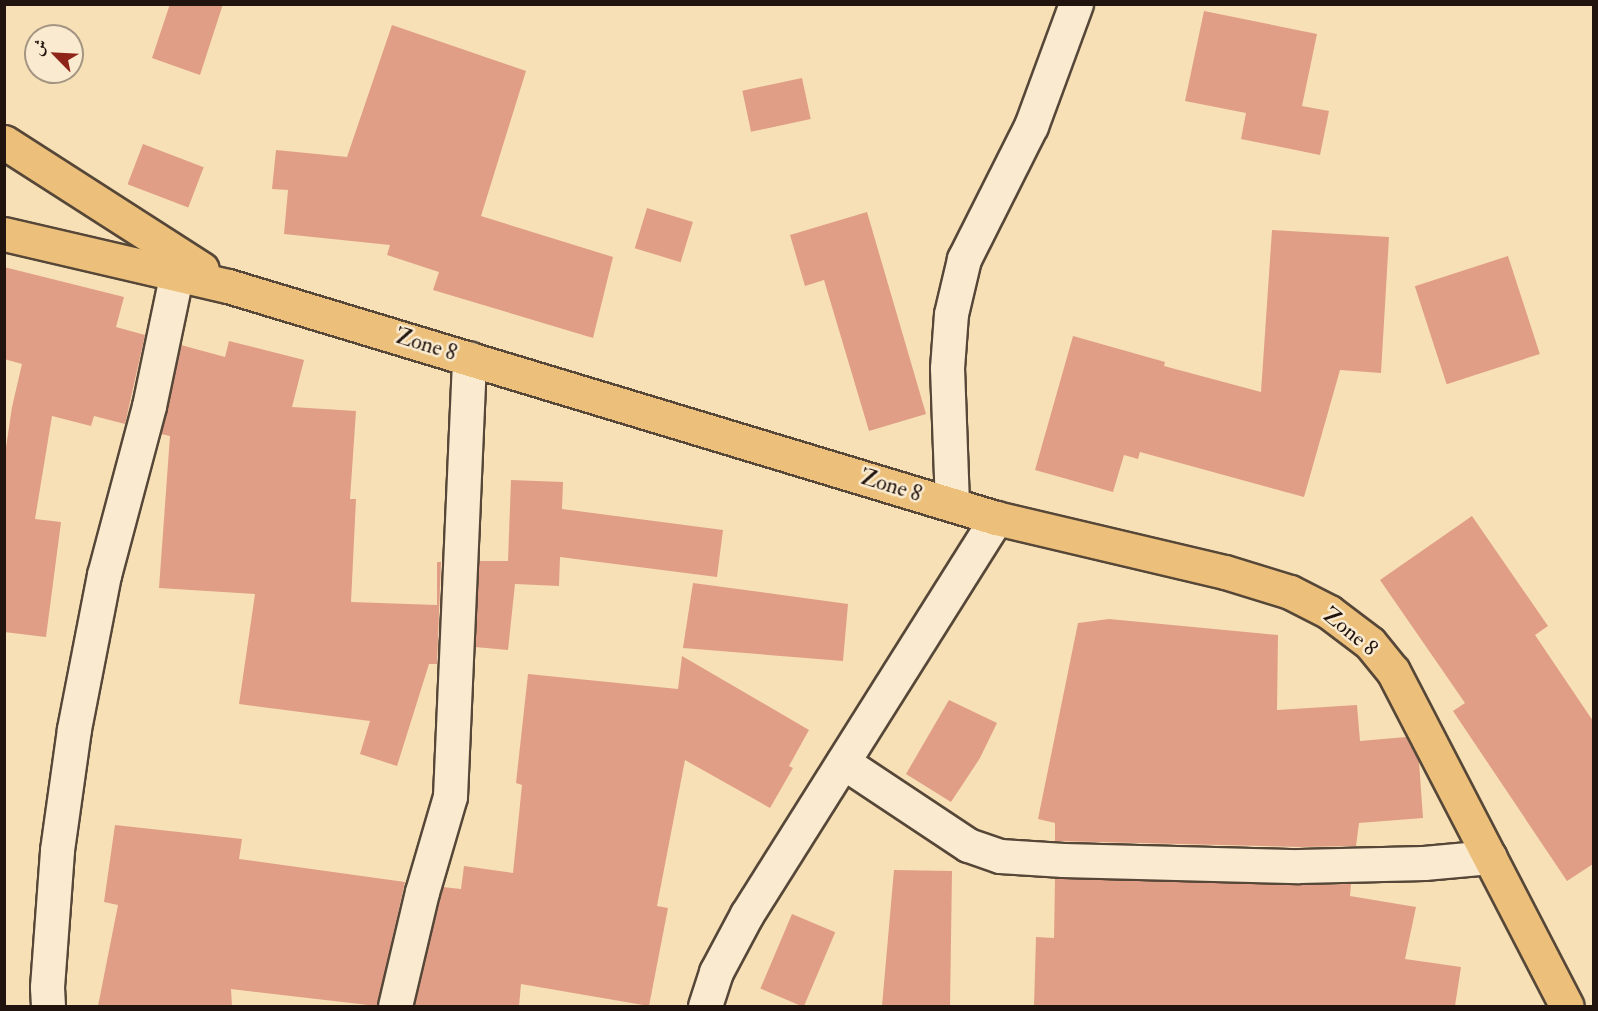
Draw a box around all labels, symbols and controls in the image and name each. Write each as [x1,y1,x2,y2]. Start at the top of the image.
north arrow [24,24,84,84]
text: ش [27,36,52,59]
street label: Zone 8 [392,323,460,367]
street label: Zone 8 [857,464,925,508]
street label: Zone 8 [1317,602,1383,662]

